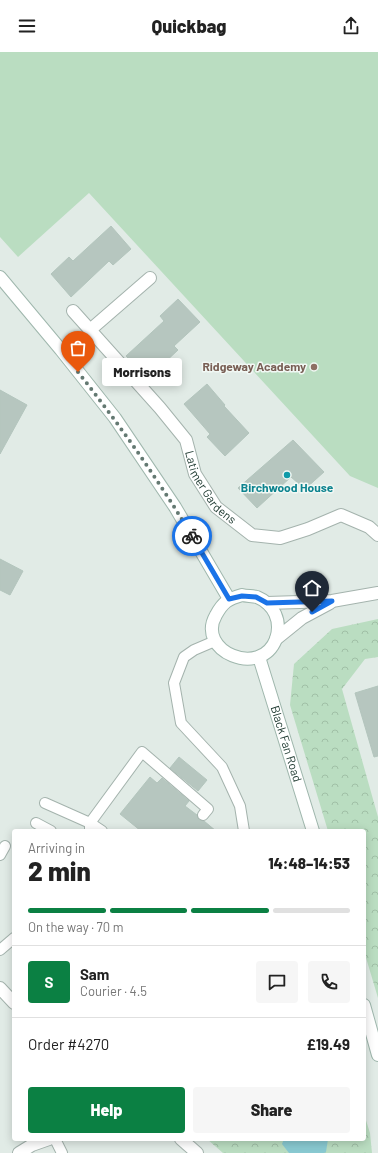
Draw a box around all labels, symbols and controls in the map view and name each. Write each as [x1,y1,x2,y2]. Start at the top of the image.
icon: menu [16,15,38,37]
text: Quickbag [152,15,226,37]
icon: share [340,15,362,37]
pin [61,331,95,372]
icon: bag [67,337,89,359]
callout: Morrisons [102,358,182,386]
place label: Ridgeway Academy [202,359,306,373]
marker: Ridgeway Academy [309,362,319,372]
text: Morrisons [113,364,171,380]
street label: Latimer Gardens [183,449,240,526]
marker: Birchwood House [282,470,292,480]
place label: Birchwood House [241,480,334,494]
courier [172,516,212,556]
icon: bike [181,525,203,547]
pin [295,571,329,612]
icon: home [301,577,323,599]
street label: Black Fan Road [269,704,305,783]
text: Arriving in [28,840,85,856]
text: 14:48–14:53 [268,854,350,872]
text: 2 min [28,855,91,886]
text: On the way · 70 m [28,919,123,935]
button: chat [256,961,298,1003]
button: phone [308,961,350,1003]
text: Sam [80,965,109,983]
text: S [45,973,53,991]
text: Courier · 4.5 [80,983,147,999]
text: Order #4270 [28,1035,109,1053]
text: £19.49 [306,1035,350,1053]
button: Help [28,1087,185,1133]
button: Share [193,1087,350,1133]

